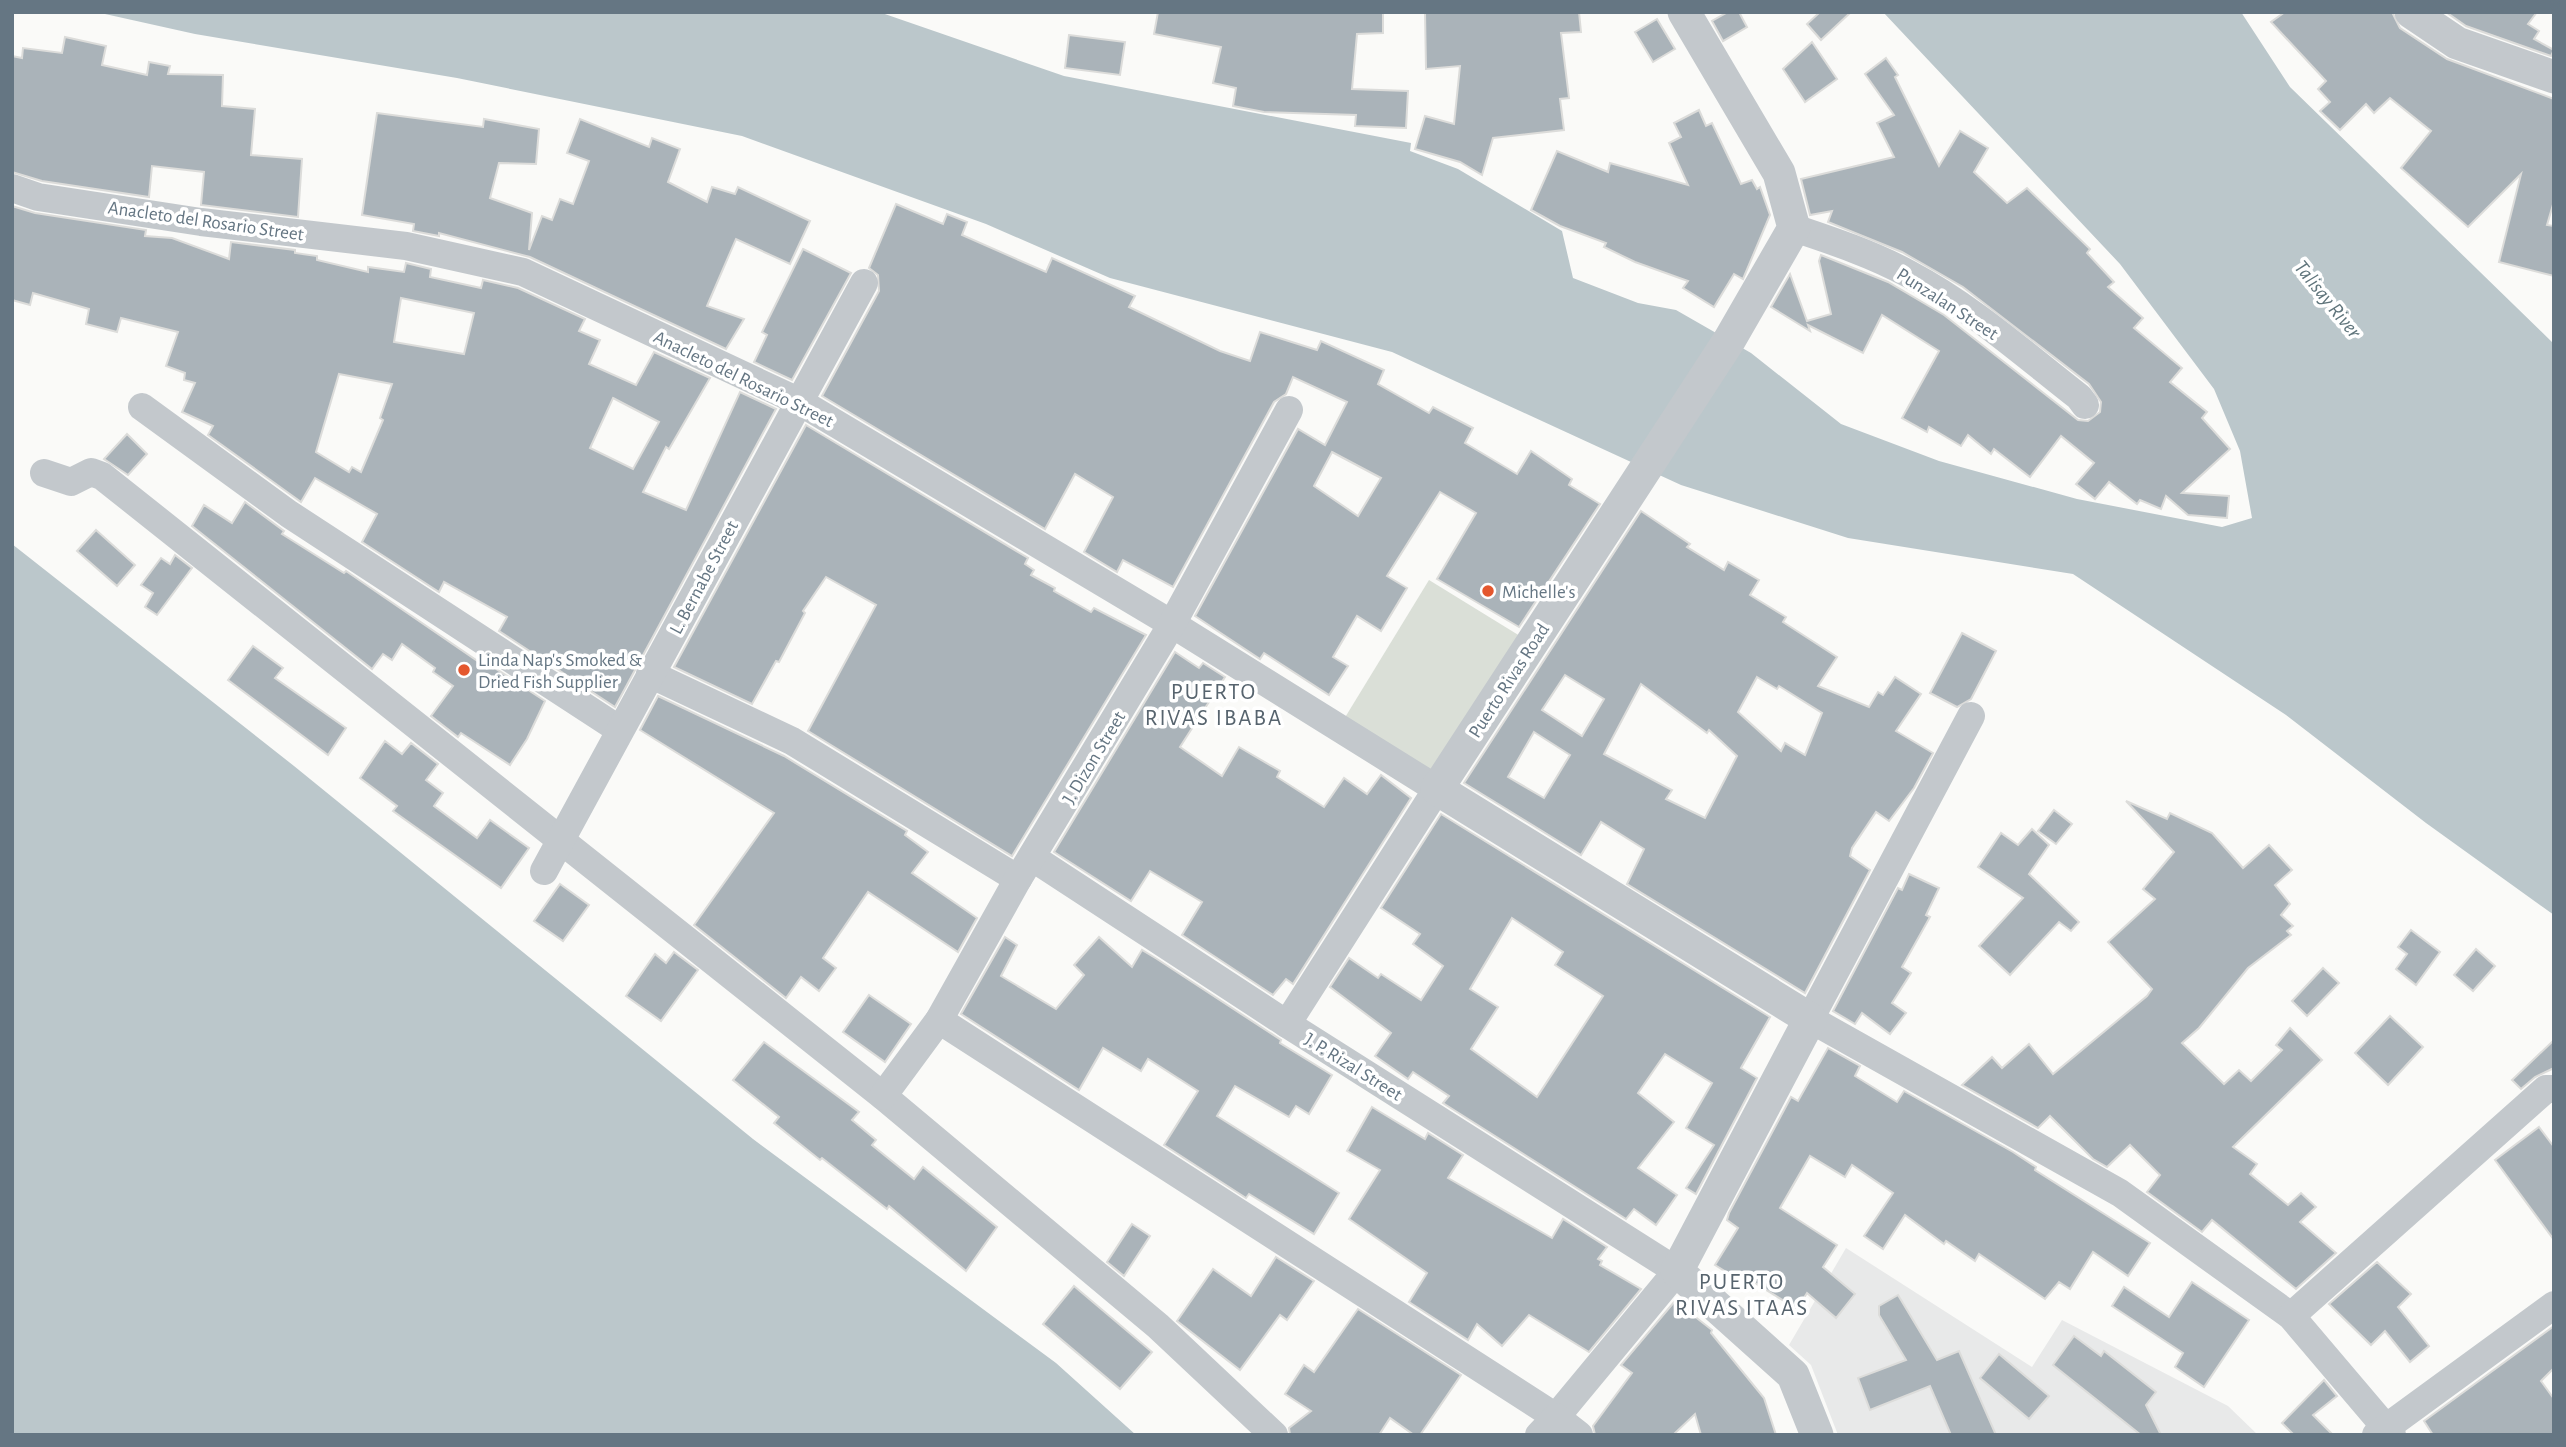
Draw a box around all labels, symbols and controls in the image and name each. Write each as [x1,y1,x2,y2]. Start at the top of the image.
street label: Anacleto del Rosario Street [107,198,305,245]
water label: Talisay River [2290,256,2366,343]
street label: Punzalan Street [1893,265,2001,344]
street label: Anacleto del Rosario Street [650,328,836,431]
street label: L. Bernabe Street [667,518,742,637]
marker: Michelle's [1480,583,1496,599]
place label: Michelle's [1502,583,1575,602]
street label: Puerto Rivas Road [1465,620,1553,741]
place label: Linda Nap's Smoked & Dried Fish Supplier [478,651,642,692]
marker: Linda Nap's Smoked & Dried Fish Supplier [456,662,472,678]
district label: PUERTO RIVAS IBABA [1145,681,1283,730]
street label: J. Dizon Street [1059,708,1129,807]
street label: J. P. Rizal Street [1301,1030,1405,1105]
district label: PUERTO RIVAS ITAAS [1675,1271,1809,1320]

